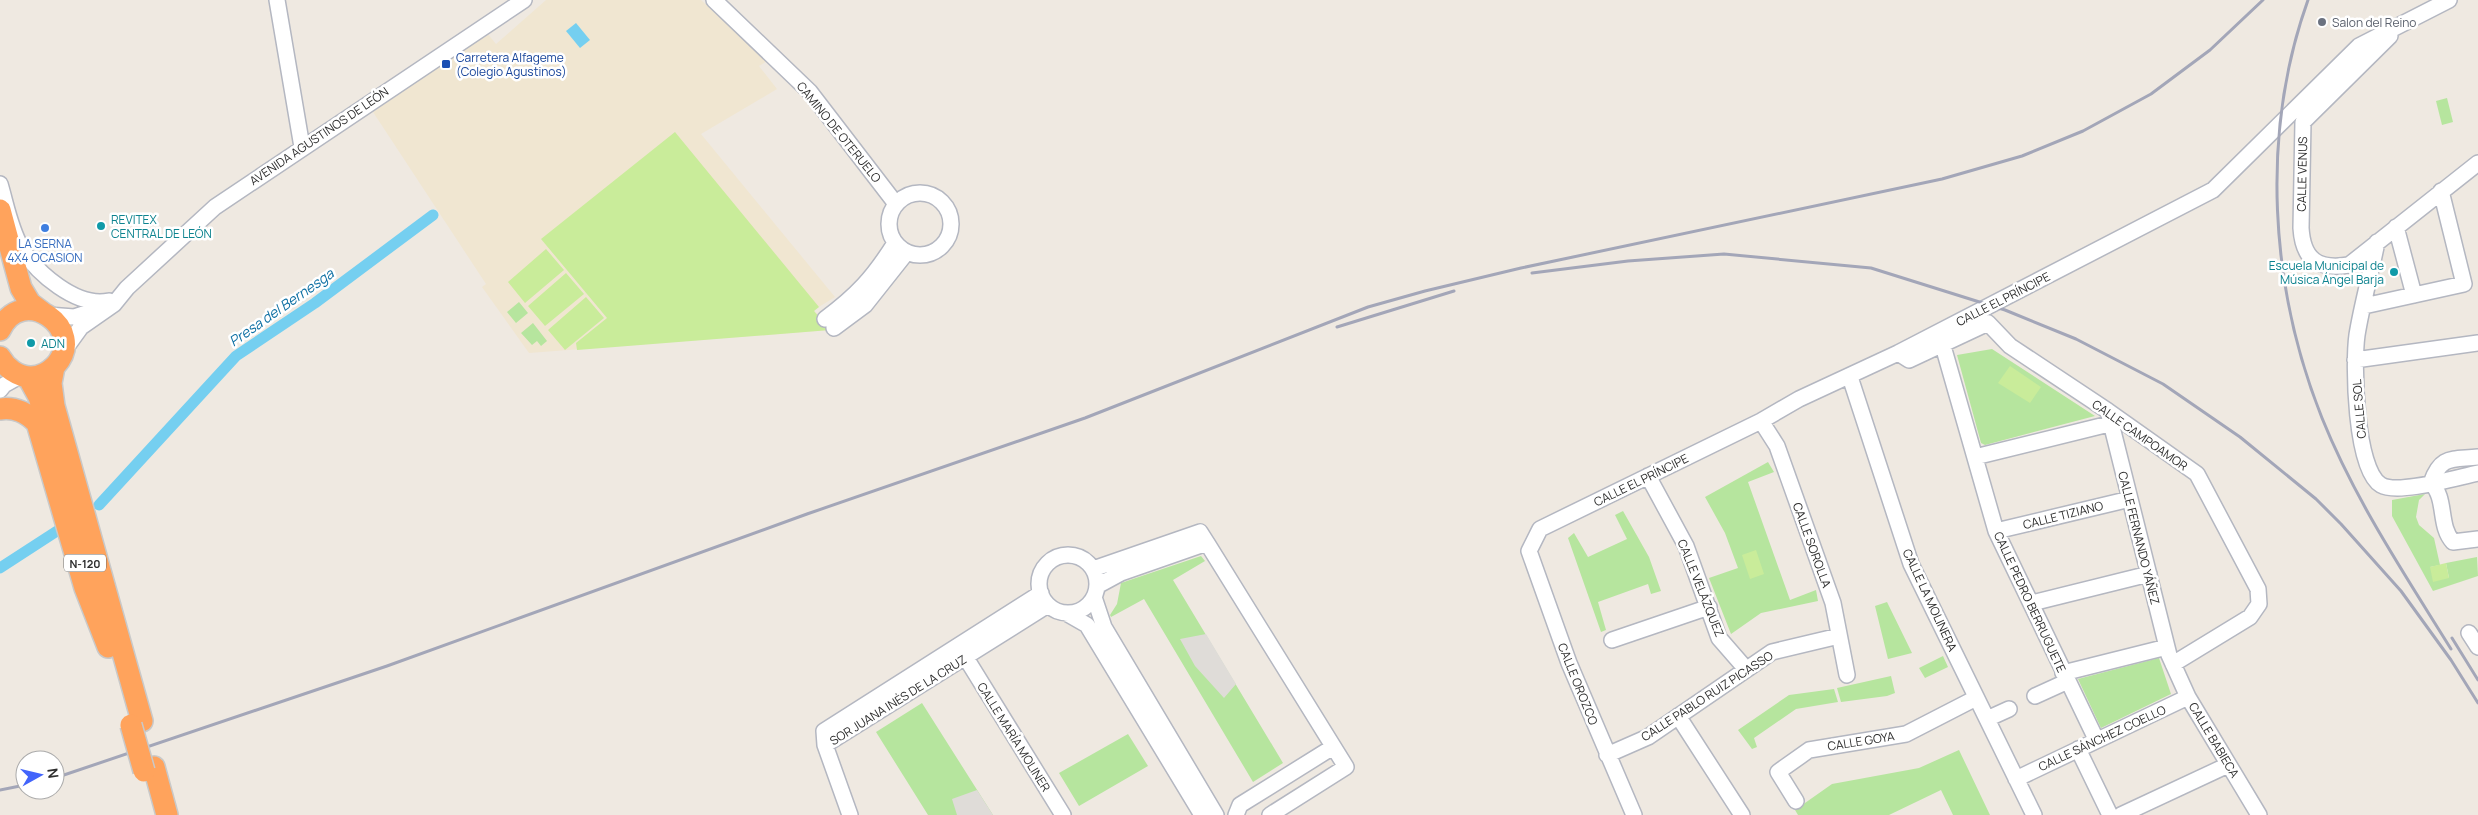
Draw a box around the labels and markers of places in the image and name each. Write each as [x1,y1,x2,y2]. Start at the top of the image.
place label: Salon del Reino [2332,14,2416,31]
marker: Salon del Reino [2316,16,2328,28]
place label: Carretera Alfageme (Colegio Agustinos) [456,49,567,80]
marker: Carretera Alfageme (Colegio Agustinos) [440,58,452,70]
place label: REVITEX CENTRAL DE LEÓN [111,211,212,242]
marker: REVITEX CENTRAL DE LEÓN [95,220,107,232]
marker: LA SERNA 4X4 OCASION [39,222,51,234]
place label: LA SERNA 4X4 OCASION [7,235,83,266]
place label: Escuela Municipal de Música Ángel Barja [2269,257,2384,288]
marker: Escuela Municipal de Música Ángel Barja [2388,266,2400,278]
place label: ADN [41,335,65,352]
marker: ADN [25,337,37,349]

